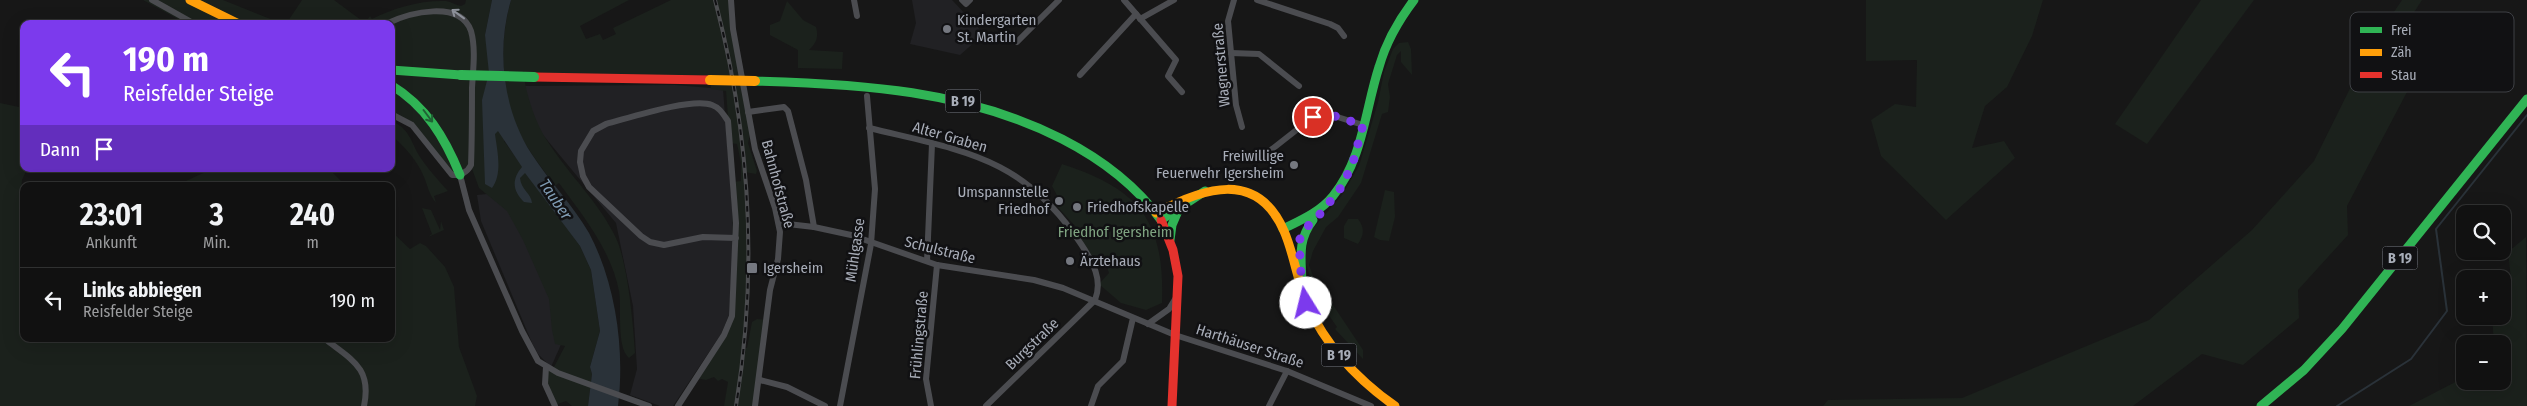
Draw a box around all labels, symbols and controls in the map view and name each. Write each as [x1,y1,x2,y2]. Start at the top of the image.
one-way arrow [451,9,465,19]
place label: Kindergarten St. Martin [957,11,1036,46]
legend [2350,12,2514,92]
street label: Wagnerstraße [1208,22,1234,108]
text: Frei [2391,22,2412,39]
marker: Kindergarten St. Martin [941,23,953,35]
text: 190 m [123,38,209,80]
icon: left [40,40,105,105]
text: Zäh [2391,44,2412,61]
text: Stau [2391,67,2417,84]
text: Reisfelder Steige [123,80,274,107]
road number: B 19 [946,90,980,112]
pin [1292,96,1334,138]
icon: arrive [1299,103,1327,131]
one-way arrow [423,109,434,122]
street label: Alter Graben [911,118,989,156]
icon: arrive [90,135,118,163]
text: Dann [40,138,80,161]
street label: Bahnhofstraße [758,138,798,230]
place label: Freiwillige Feuerwehr Igersheim [1156,147,1284,182]
marker: Freiwillige Feuerwehr Igersheim [1288,159,1300,171]
water label: Tauber [535,175,576,223]
place label: Umspannstelle Friedhof [957,183,1050,218]
marker: Umspannstelle Friedhof [1053,195,1065,207]
text: 23:01 [80,197,143,233]
text: 3 [210,197,224,233]
text: 240 [290,197,335,233]
place label: Friedhofskapelle [1087,198,1189,216]
marker: Friedhofskapelle [1071,201,1083,213]
map controls [2456,205,2511,390]
button: search [2456,205,2511,260]
street label: Mühlgasse [842,217,868,283]
park label: Friedhof Igersheim [1058,223,1172,241]
text: Ankunft [86,233,137,252]
text: Min. [203,233,230,252]
text: m [306,233,319,252]
street label: Schulstraße [903,233,977,267]
road number: B 19 [2382,247,2418,270]
place label: Ärztehaus [1080,252,1141,270]
marker: Ärztehaus [1064,255,1076,267]
place label: Igersheim [763,259,823,277]
marker: Igersheim [745,261,759,275]
button: + [2456,270,2511,325]
position arrow [1279,276,1331,328]
text: Links abbiegen [83,279,202,302]
icon: left [40,286,68,314]
text: 190 m [329,289,375,312]
street label: Frühlingstraße [906,290,932,380]
text: Reisfelder Steige [83,302,193,321]
street label: Burgstraße [1002,314,1062,374]
street label: Harthäuser Straße [1194,320,1306,372]
button: − [2456,335,2511,390]
road number: B 19 [1322,344,1356,366]

